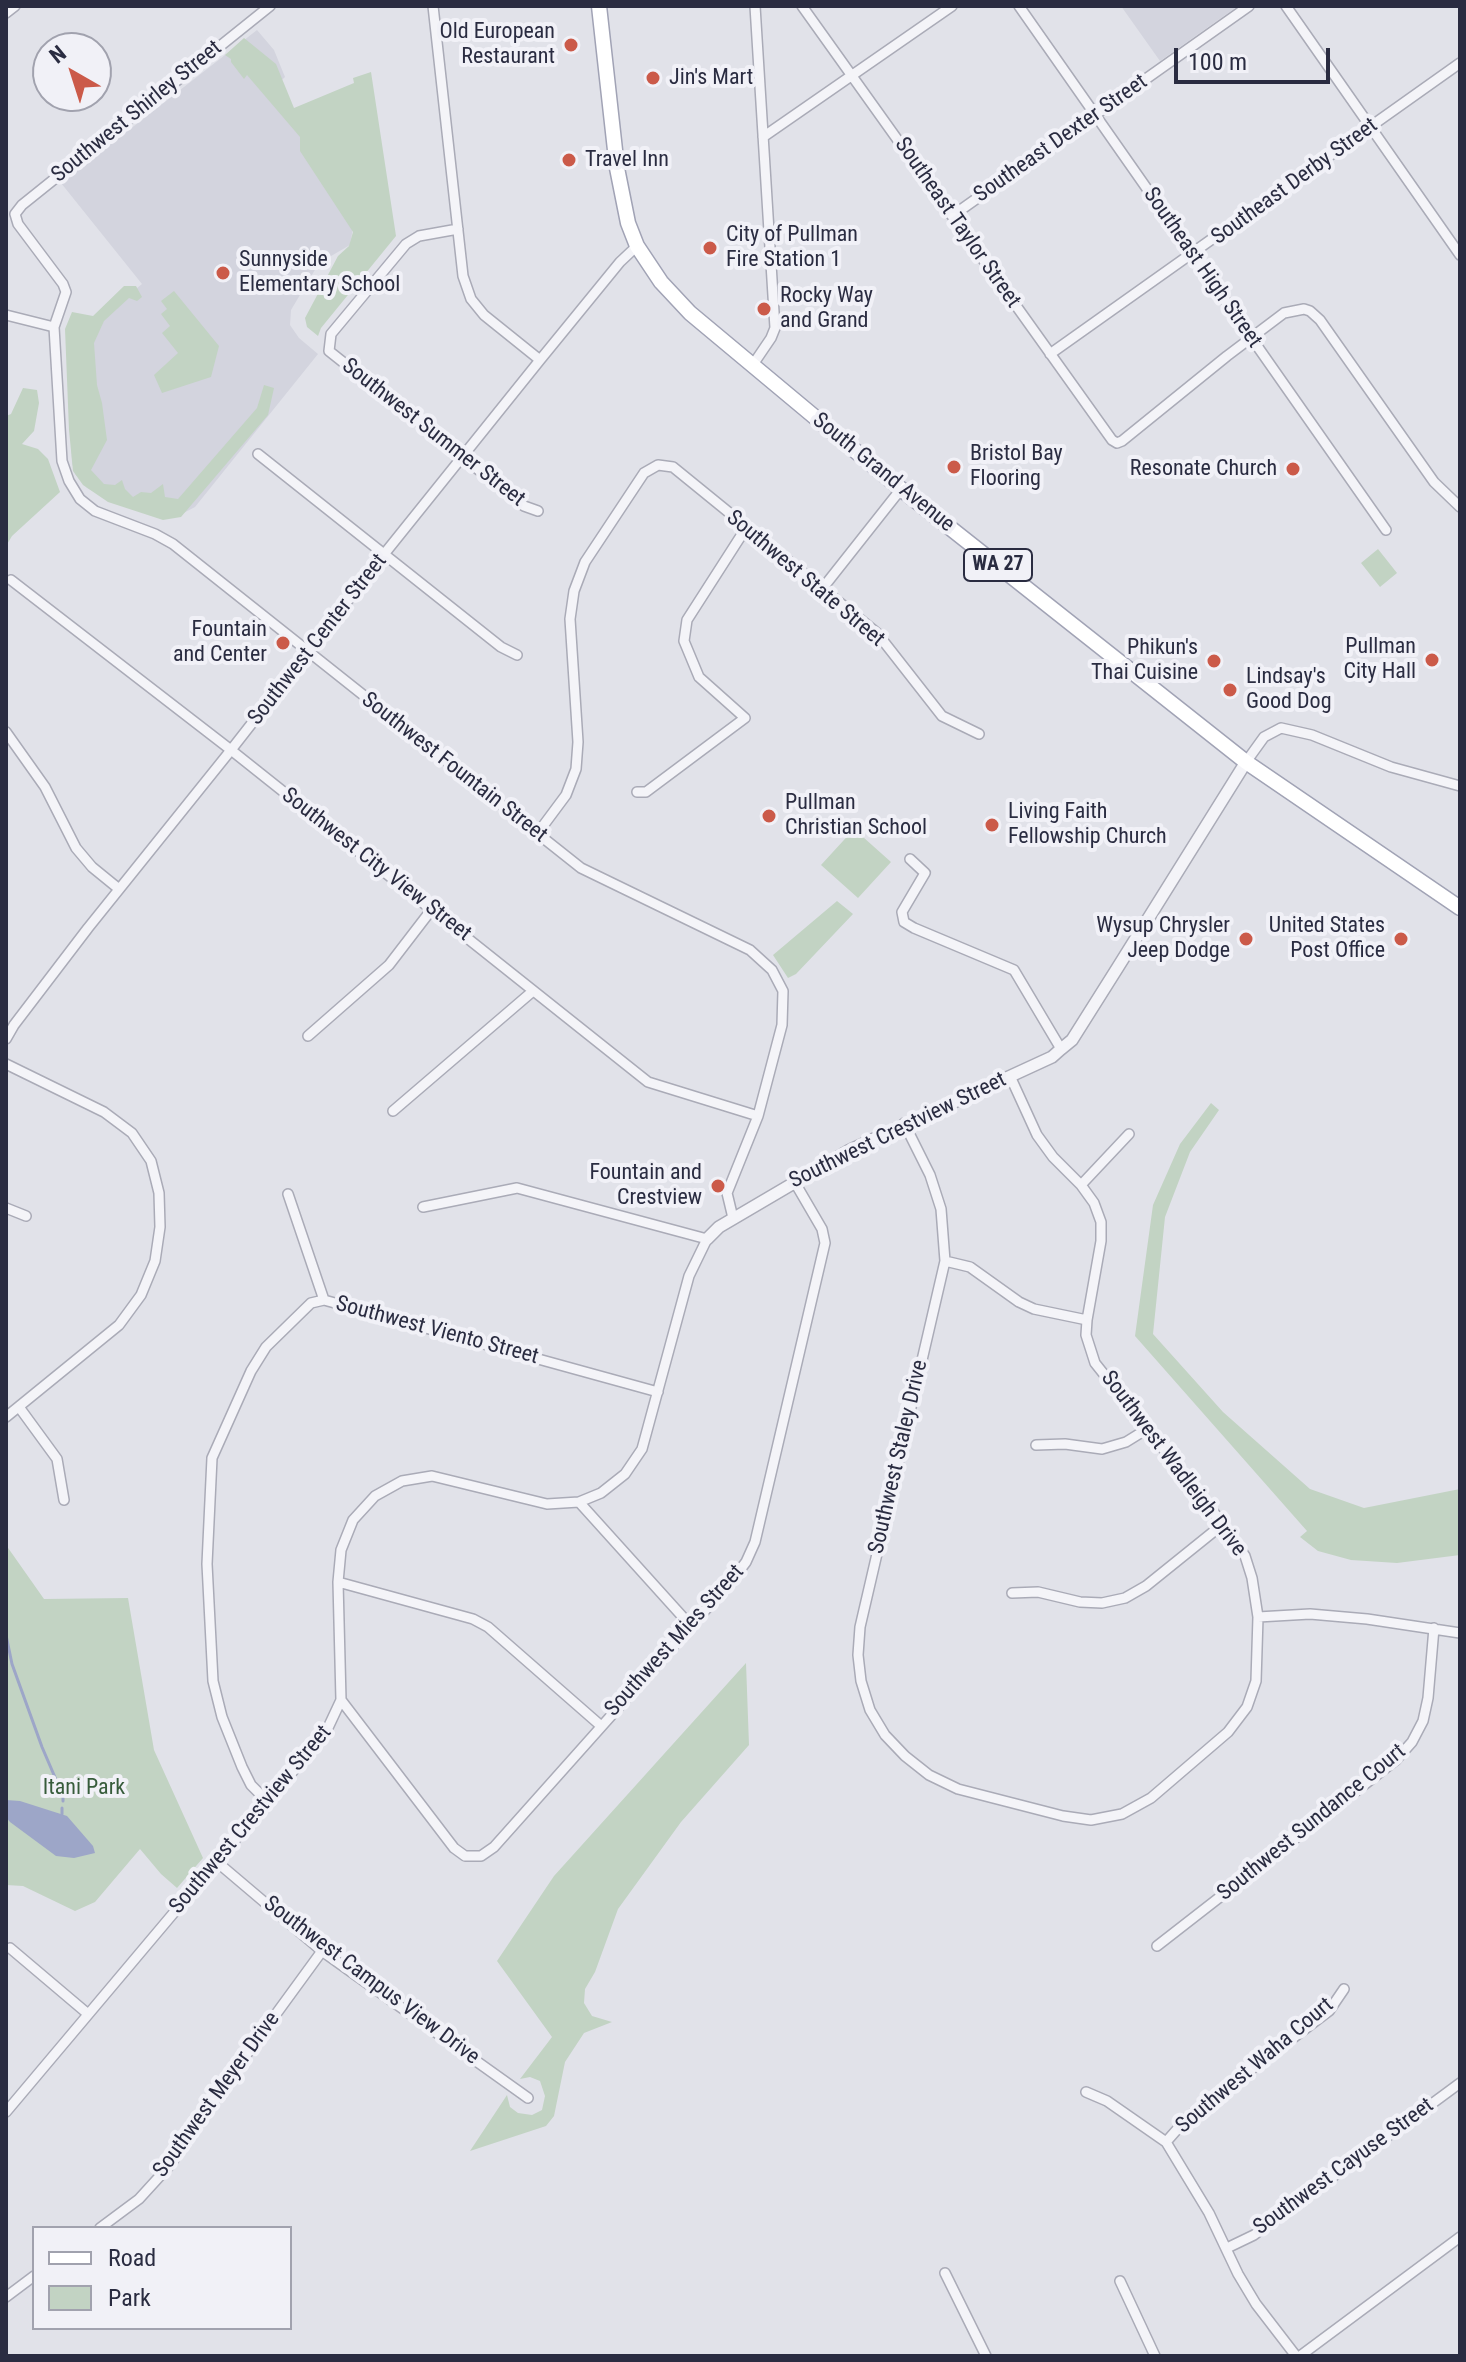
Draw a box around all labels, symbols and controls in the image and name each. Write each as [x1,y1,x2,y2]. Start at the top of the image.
place label: Old European Restaurant [439,19,555,70]
north arrow [32,32,112,112]
scale bar [1178,32,1334,82]
street label: Southwest Shirley Street [47,35,227,189]
marker: Old European Restaurant [562,36,580,54]
text: N [45,41,71,68]
text: 100 m [1188,48,1247,76]
place label: Jin's Mart [669,65,753,91]
marker: Jin's Mart [644,69,662,87]
street label: Southeast Dexter Street [969,69,1153,209]
street label: Southeast Derby Street [1207,113,1383,251]
street label: Southeast Taylor Street [888,133,1026,313]
place label: Travel Inn [585,147,669,173]
marker: Travel Inn [560,151,578,169]
street label: Southeast High Street [1137,183,1267,353]
place label: City of Pullman Fire Station 1 [726,222,858,274]
marker: City of Pullman Fire Station 1 [701,239,719,257]
place label: Sunnyside Elementary School [239,247,400,298]
marker: Sunnyside Elementary School [214,264,232,282]
place label: Rocky Way and Grand [780,283,873,334]
marker: Rocky Way and Grand [755,300,773,318]
street label: Southwest Summer Street [336,353,530,513]
street label: South Grand Avenue [807,408,959,538]
place label: Bristol Bay Flooring [970,441,1063,492]
place label: Resonate Church [1130,456,1277,482]
marker: Bristol Bay Flooring [945,458,963,476]
marker: Resonate Church [1284,460,1302,478]
street label: Southwest State Street [721,505,889,653]
street label: Southwest Center Street [243,549,393,731]
road number: WA 27 [964,549,1032,581]
place label: Fountain and Center [173,617,267,668]
marker: Fountain and Center [274,634,292,652]
place label: Pullman City Hall [1343,634,1416,686]
place label: Phikun's Thai Cuisine [1091,635,1198,686]
marker: Pullman City Hall [1423,651,1441,669]
marker: Phikun's Thai Cuisine [1205,652,1223,670]
place label: Lindsay's Good Dog [1246,664,1331,716]
marker: Lindsay's Good Dog [1221,681,1239,699]
street label: Southwest Fountain Street [356,687,552,849]
street label: Southwest City View Street [276,783,476,947]
place label: Pullman Christian School [785,790,927,842]
place label: Living Faith Fellowship Church [1008,799,1167,850]
marker: Pullman Christian School [760,807,778,825]
marker: Living Faith Fellowship Church [983,816,1001,834]
place label: Wysup Chrysler Jeep Dodge [1096,913,1230,964]
place label: United States Post Office [1269,913,1385,964]
marker: Wysup Chrysler Jeep Dodge [1237,930,1255,948]
marker: United States Post Office [1392,930,1410,948]
street label: Southwest Crestview Street [785,1067,1011,1195]
place label: Fountain and Crestview [589,1160,702,1212]
marker: Fountain and Crestview [709,1177,727,1195]
street label: Southwest Viento Street [333,1291,541,1371]
street label: Southwest Staley Drive [864,1357,934,1557]
street label: Southwest Wadleigh Drive [1095,1366,1251,1562]
street label: Southwest Mies Street [600,1560,750,1722]
street label: Southwest Crestview Street [164,1720,338,1920]
street label: Southwest Sundance Court [1213,1739,1411,1907]
park label: Itani Park [43,1775,125,1801]
street label: Southwest Campus View Drive [258,1891,484,2071]
street label: Southwest Waha Court [1171,1992,1339,2140]
street label: Southwest Meyer Drive [148,2007,286,2183]
street label: Southwest Cayuse Street [1249,2093,1439,2241]
legend [32,2226,292,2330]
text: Road [108,2244,156,2272]
text: Park [108,2284,151,2312]

